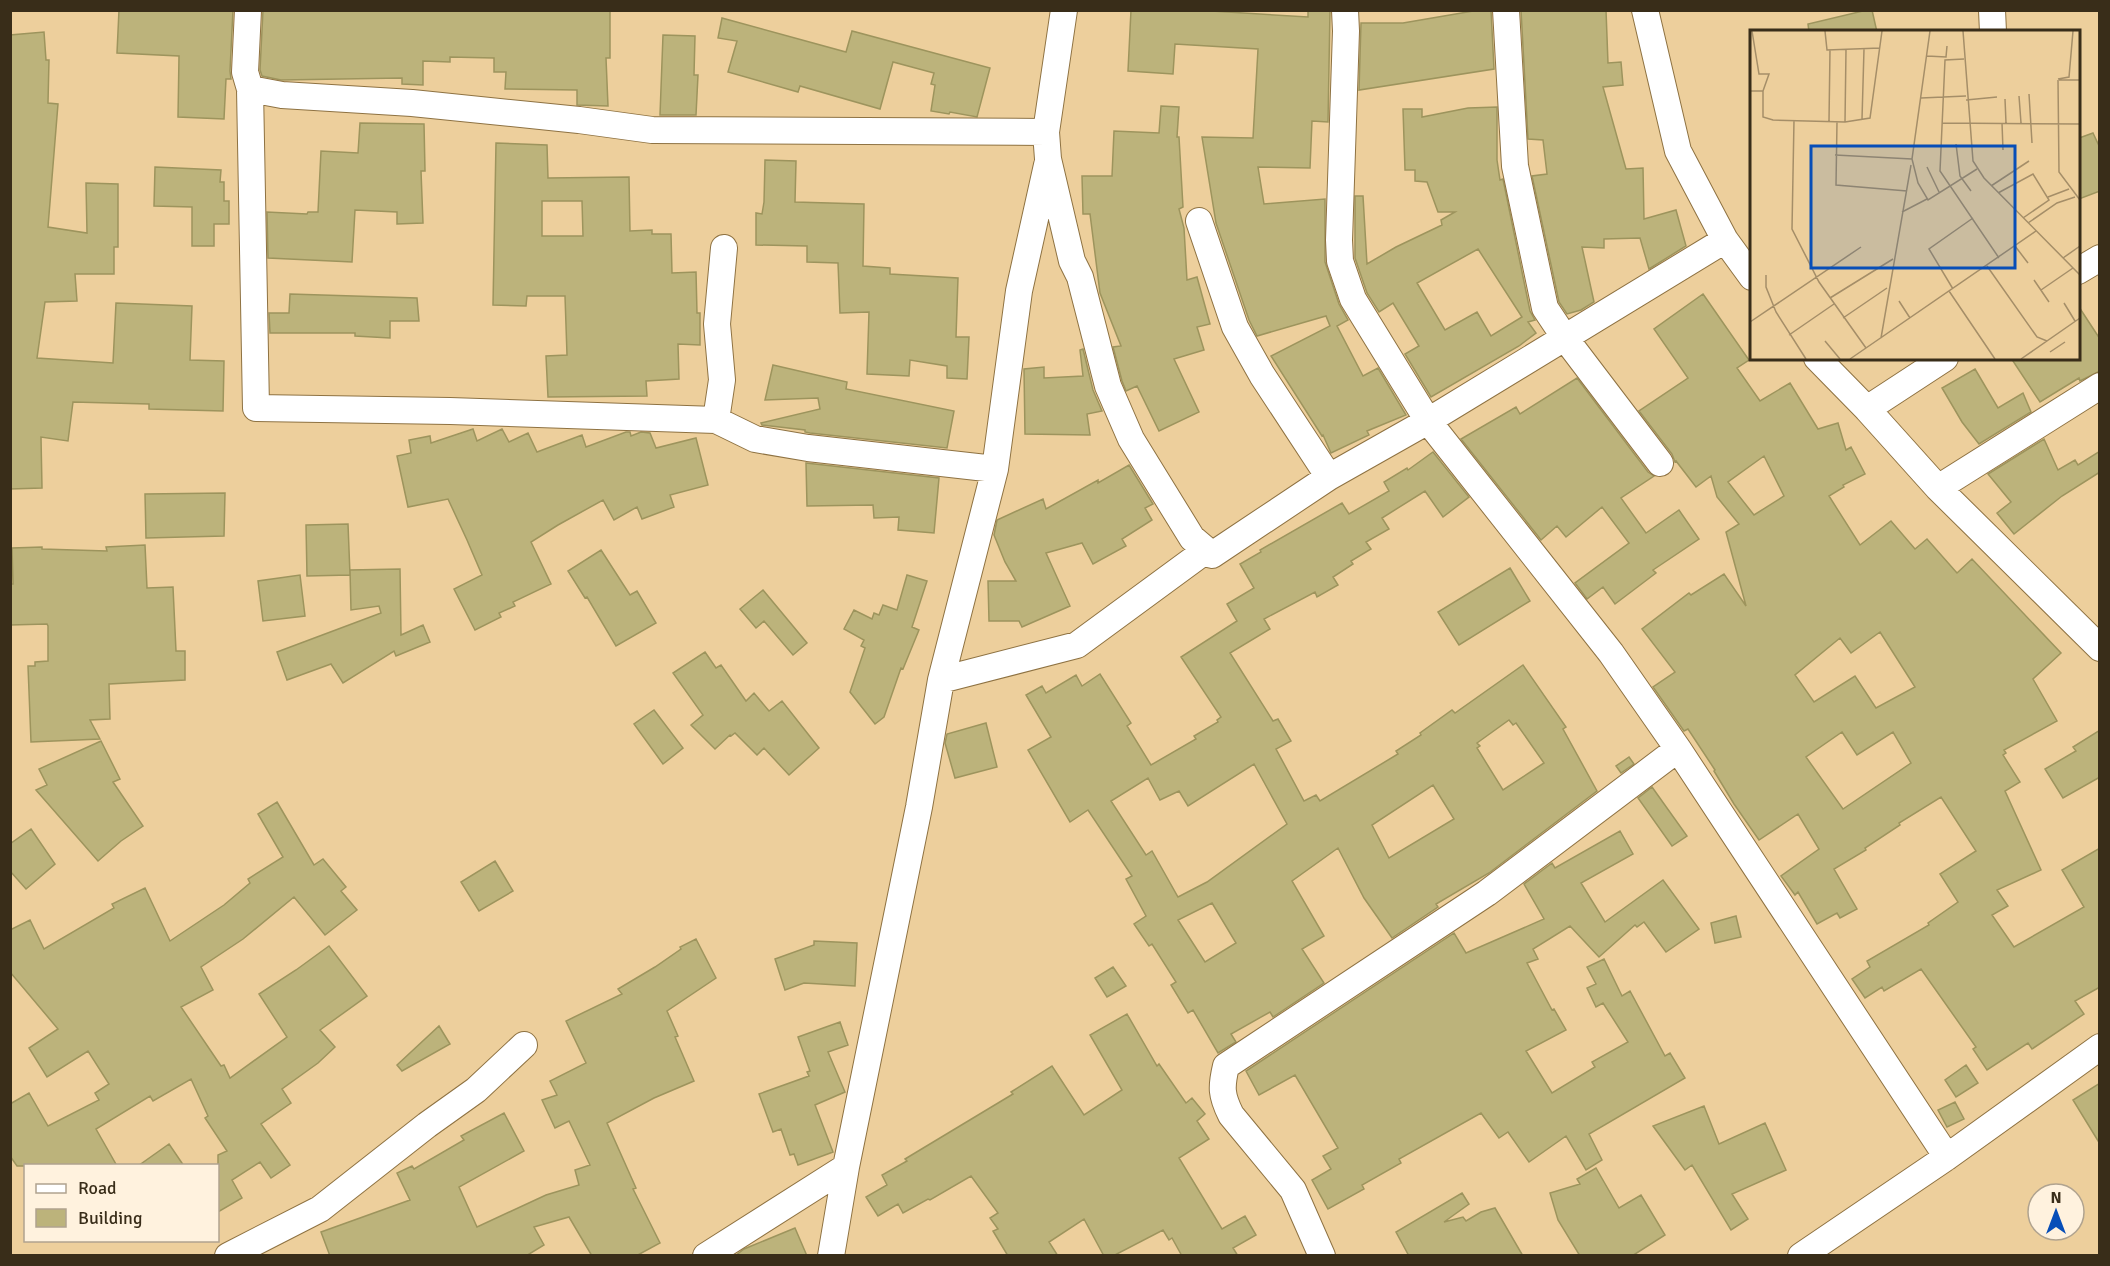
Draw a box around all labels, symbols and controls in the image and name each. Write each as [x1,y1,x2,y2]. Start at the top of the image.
inset map [1750,30,2080,360]
legend [24,1164,219,1242]
text: Road [78,1177,117,1199]
north arrow [2026,1182,2086,1242]
text: N [2050,1188,2062,1208]
text: Building [78,1207,142,1229]

